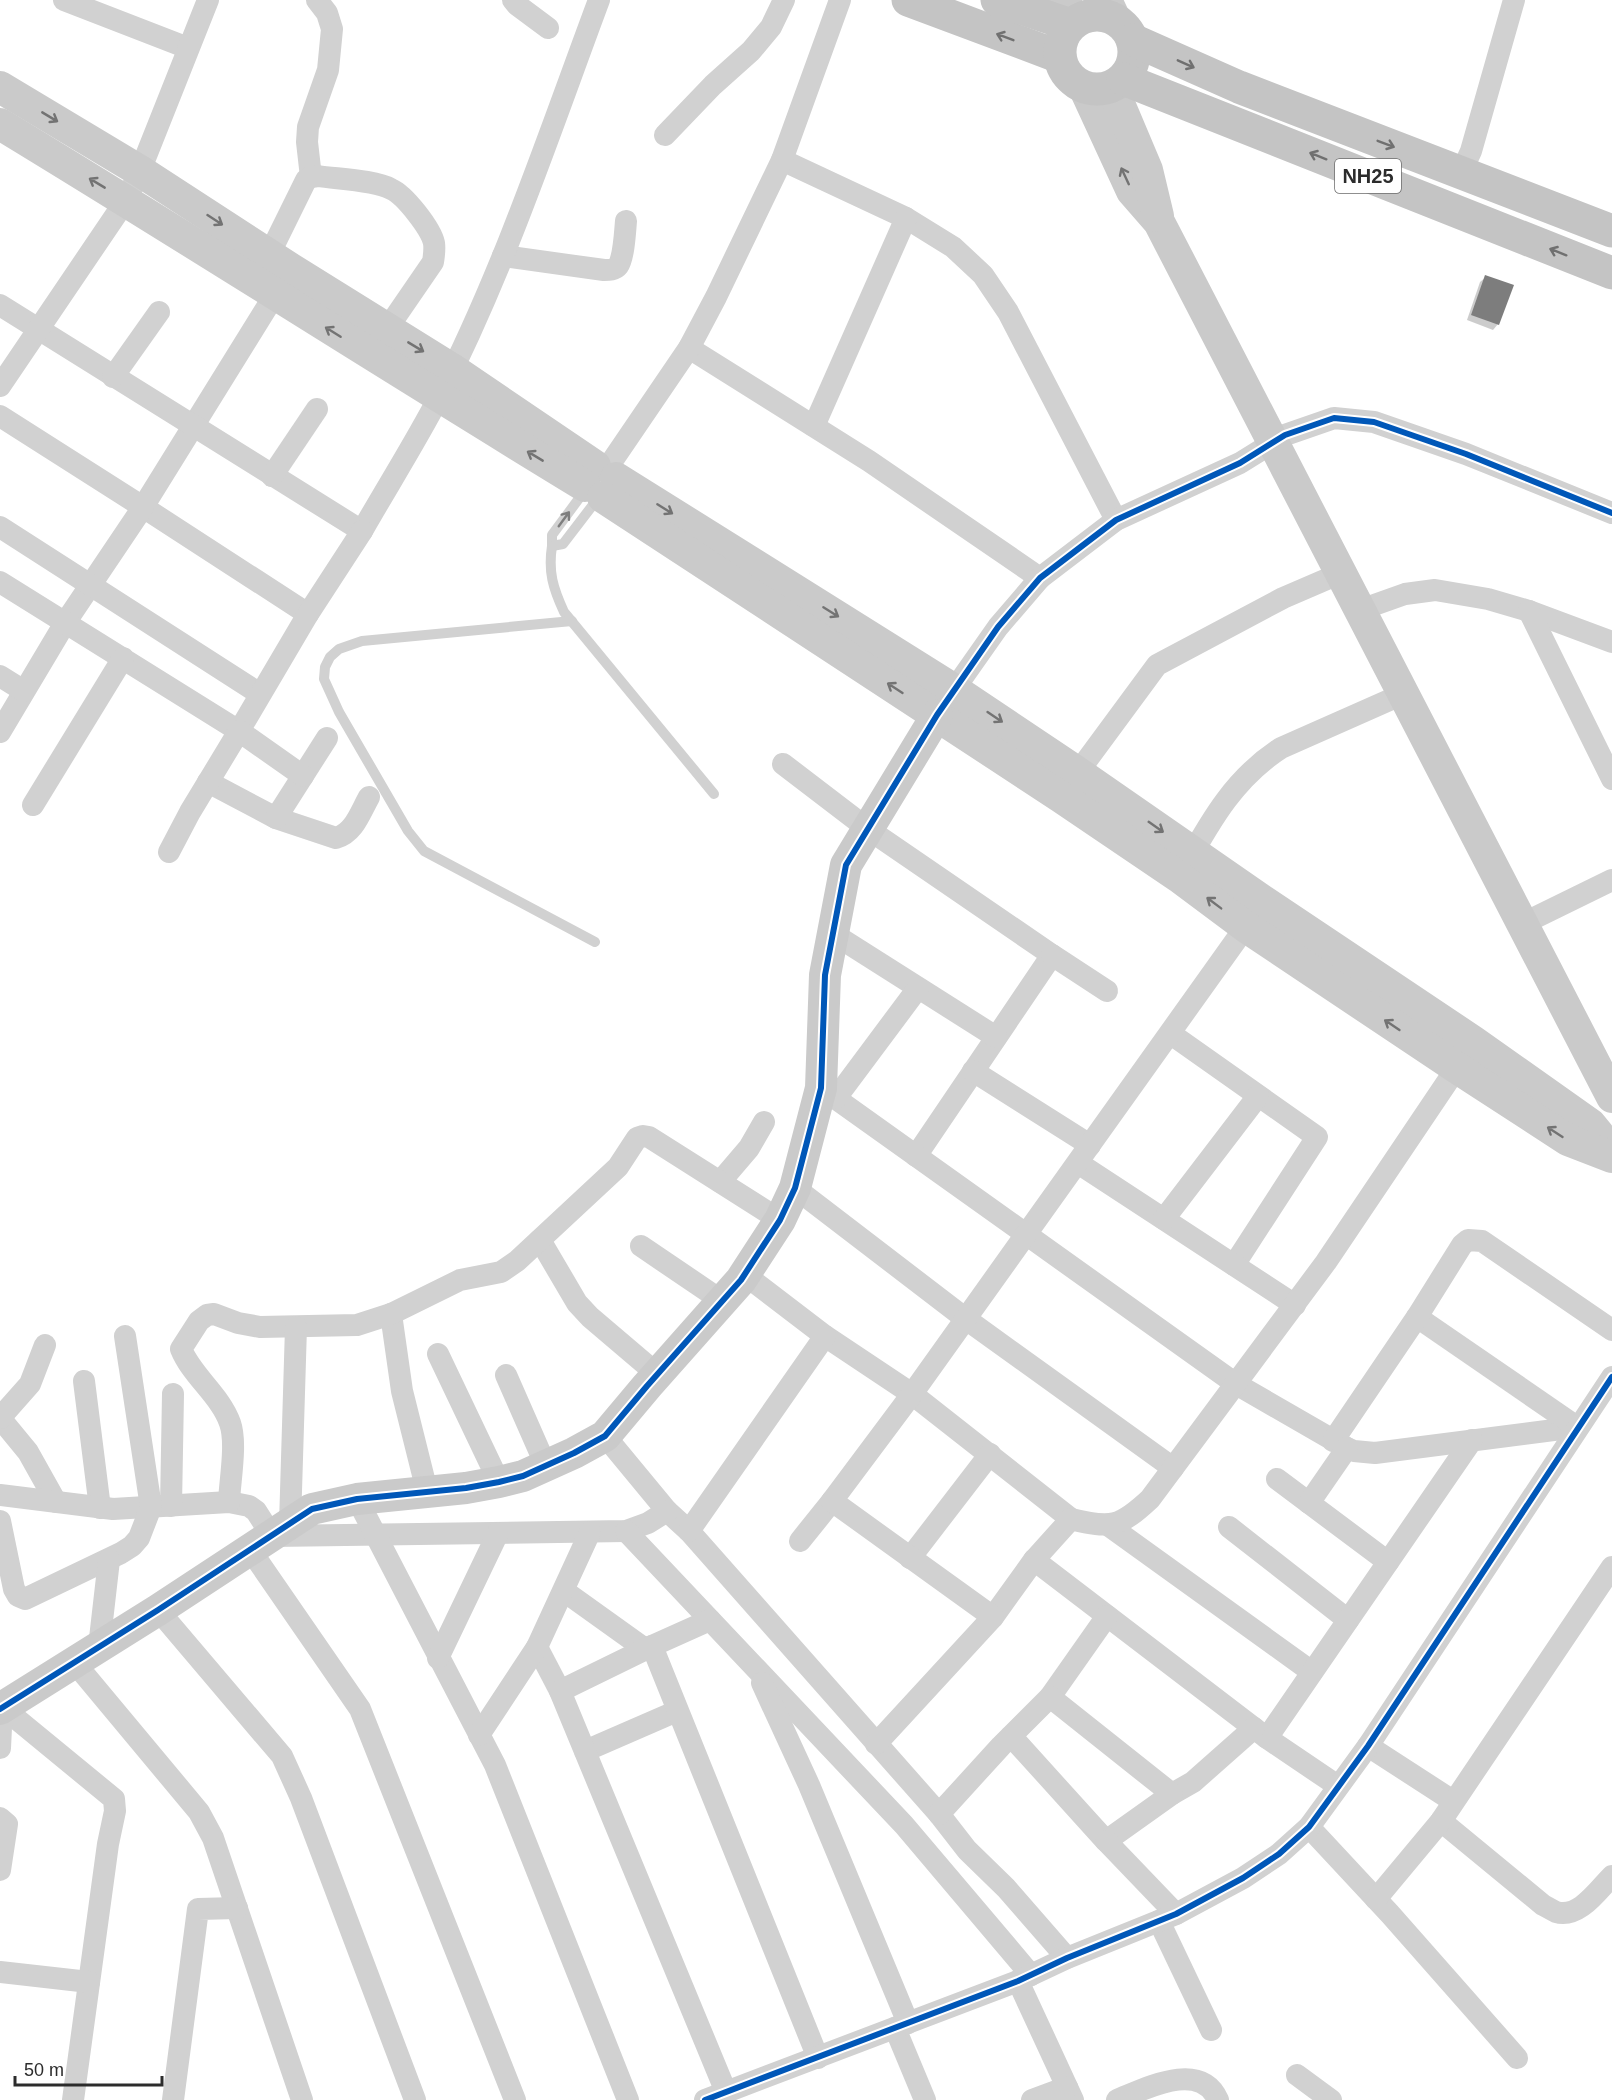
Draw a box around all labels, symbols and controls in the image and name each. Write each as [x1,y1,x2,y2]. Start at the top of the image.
one-way arrow [997,31,1015,42]
one-way arrow [1177,58,1195,70]
one-way arrow [41,112,58,124]
one-way arrow [1377,140,1395,151]
one-way arrow [1309,150,1328,161]
road number: NH25 [1335,159,1401,193]
one-way arrow [1118,167,1130,185]
one-way arrow [89,176,106,188]
one-way arrow [207,214,224,227]
one-way arrow [1549,245,1567,256]
one-way arrow [325,325,342,337]
one-way arrow [407,341,424,353]
one-way arrow [527,449,544,461]
one-way arrow [656,503,673,515]
one-way arrow [558,511,570,527]
one-way arrow [822,606,839,619]
one-way arrow [888,682,904,694]
one-way arrow [986,711,1003,723]
one-way arrow [1148,821,1164,833]
one-way arrow [1206,897,1222,909]
one-way arrow [1384,1018,1401,1030]
one-way arrow [1547,1125,1564,1137]
scale bar [15,2049,162,2087]
text: 50 m [24,2060,64,2080]

